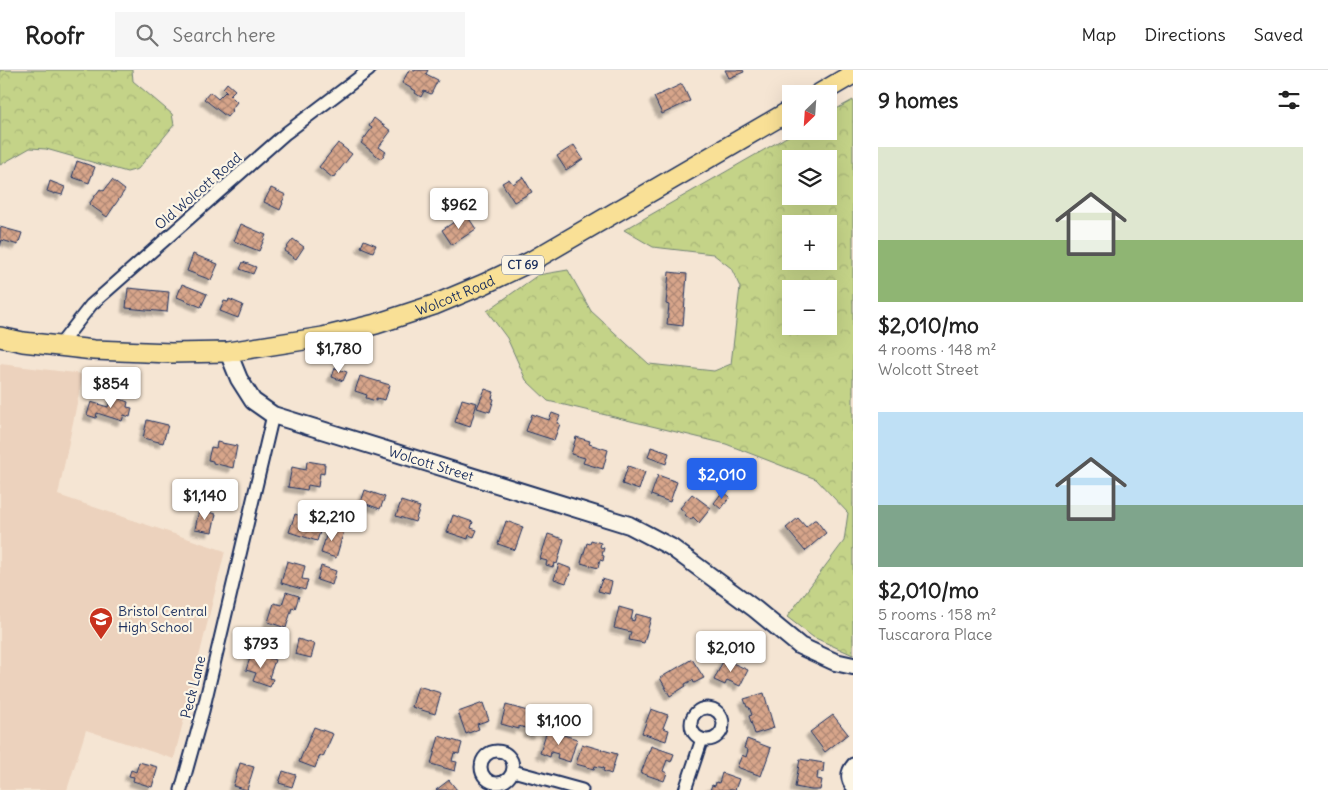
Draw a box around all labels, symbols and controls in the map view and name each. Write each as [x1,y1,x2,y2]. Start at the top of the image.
search box [115,12,465,57]
text: Roofr [25,20,85,50]
icon: search [133,21,161,49]
text: Search here [173,23,276,47]
text: Map [1081,23,1116,46]
text: Directions [1144,23,1226,46]
text: Saved [1254,23,1303,46]
north arrow [782,85,838,140]
map controls [782,85,837,335]
icon: filters [1275,86,1303,114]
text: 9 homes [878,87,958,114]
street label: Old Wolcott Road [151,148,245,234]
button: layers [782,150,837,205]
icon: home [1046,179,1136,269]
pin: $962 [429,188,489,230]
text: $962 [441,194,477,214]
button: + [782,215,837,270]
road number: CT 69 [502,256,544,274]
street label: Wolcott Road [413,271,498,319]
button: − [782,280,837,335]
text: $2,010/mo [878,312,979,339]
pin: $1,780 [298,332,380,374]
text: $1,780 [316,338,362,358]
text: 4 rooms · 148 m² [878,339,997,359]
text: Wolcott Street [878,359,979,379]
pin: $854 [81,366,141,409]
text: $854 [93,373,129,393]
street label: Wolcott Street [386,442,476,486]
icon: home [1046,444,1136,534]
pin: $2,010 [681,458,763,500]
text: $2,010 [698,464,746,484]
pin: $1,140 [164,478,246,521]
text: $1,140 [183,485,227,505]
pin: $2,210 [291,500,373,542]
text: $2,210 [309,506,355,526]
text: $2,010/mo [878,577,979,604]
place label: Bristol Central High School [118,602,207,636]
text: 5 rooms · 158 m² [878,604,996,624]
school or university icon: Bristol Central High School [88,606,114,640]
text: Tuscarora Place [878,624,992,644]
pin: $793 [231,626,291,669]
pin: $2,010 [690,630,772,673]
text: $793 [244,633,279,653]
text: $2,010 [707,637,755,657]
street label: Peck Lane [177,654,209,720]
pin: $1,100 [518,704,600,746]
text: $1,100 [536,710,582,730]

